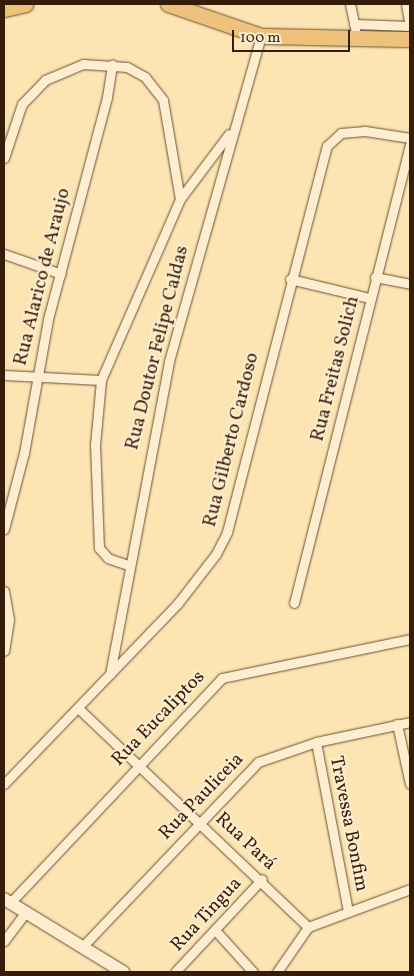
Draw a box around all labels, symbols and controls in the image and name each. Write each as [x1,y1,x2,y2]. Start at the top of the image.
scale bar [234,20,352,52]
text: 100 m [240,28,280,49]
street label: Rua Alarico de Araujo [10,186,76,368]
street label: Rua Doutor Felipe Caldas [122,244,194,452]
street label: Rua Freitas Solich [307,294,365,444]
street label: Rua Gilberto Cardoso [199,350,265,530]
street label: Rua Eucaliptos [108,666,210,772]
street label: Rua Pauliceia [155,749,249,845]
street label: Travessa Bonfim [324,754,372,894]
street label: Rua Pará [210,808,280,876]
street label: Rua Tingua [167,873,247,957]

